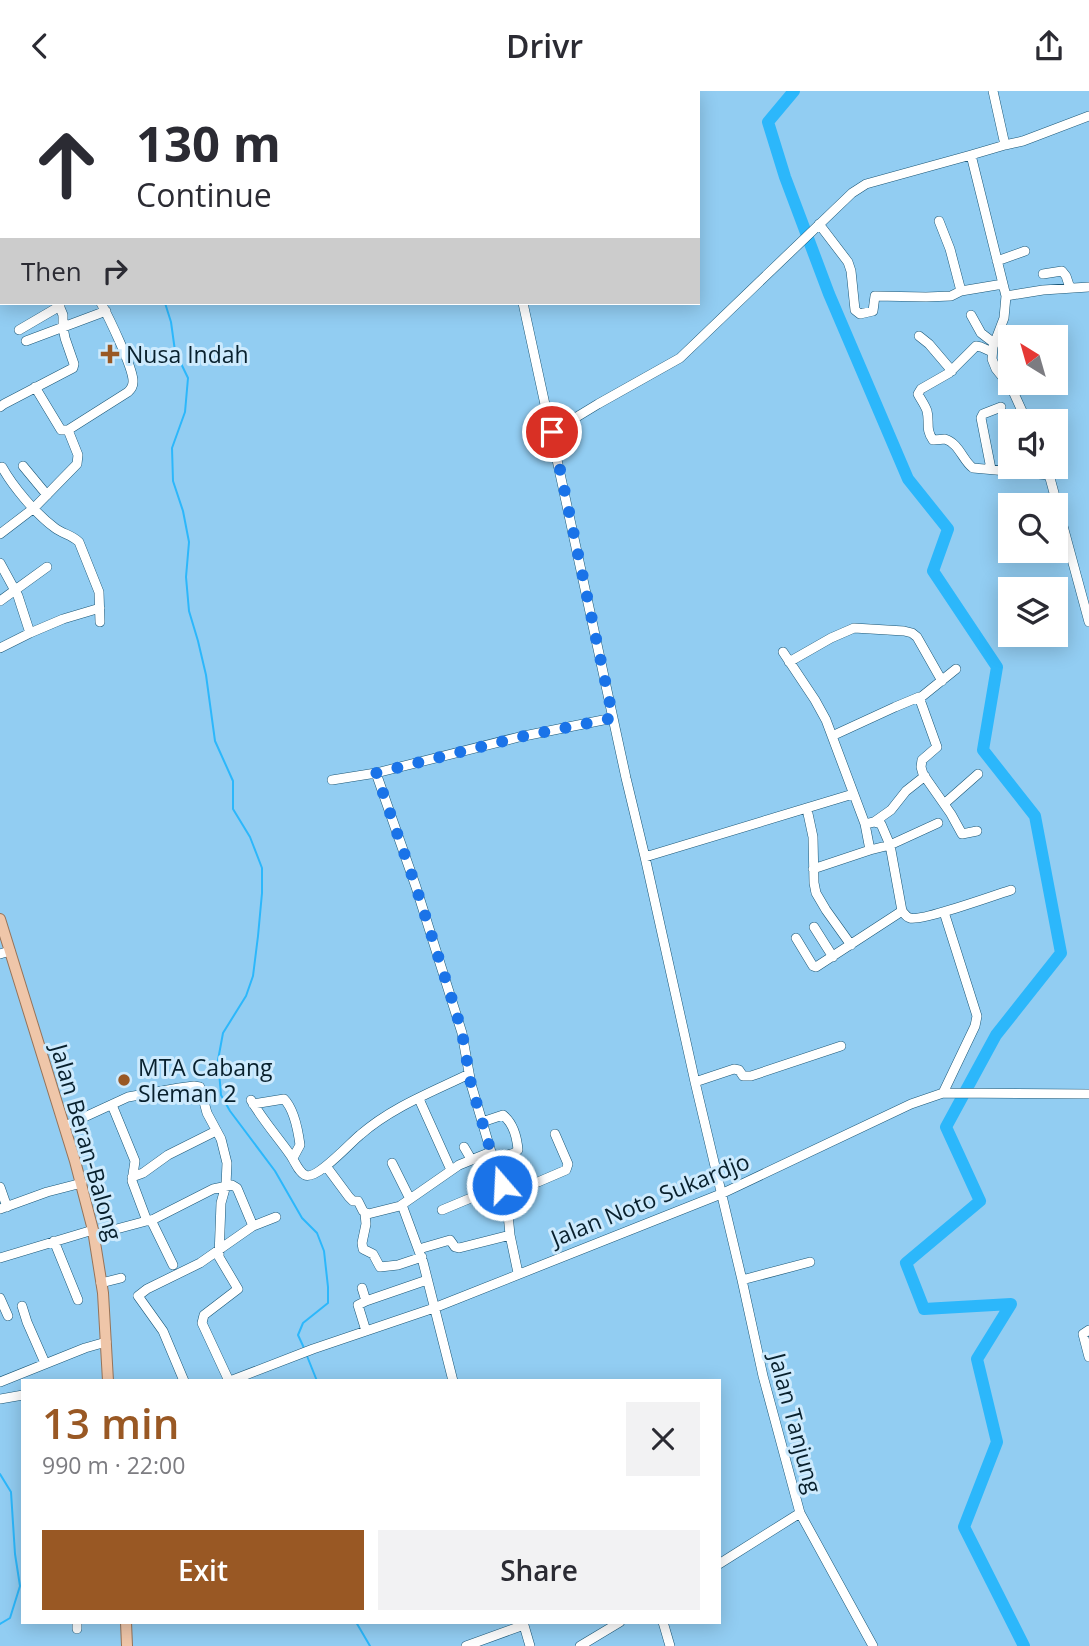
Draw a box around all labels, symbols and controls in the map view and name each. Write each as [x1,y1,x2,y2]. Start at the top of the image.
text: Drivr [506,24,583,67]
icon: back [21,27,59,65]
icon: share [1030,27,1068,65]
text: 130 m [136,110,281,176]
icon: ahead [21,119,112,210]
text: Continue [136,173,272,216]
icon: right [96,252,134,290]
text: Then [21,253,82,289]
north arrow [998,325,1068,395]
map controls [998,325,1068,647]
place label: Nusa Indah [126,338,249,370]
marker: Nusa Indah [100,344,120,364]
pin [522,402,582,462]
button: sound [998,409,1068,479]
icon: arrive [533,413,571,451]
button: search [998,493,1068,563]
button: layers [998,577,1068,647]
street label: Jalan Beran-Balong [43,1038,130,1244]
place label: MTA Cabang Sleman 2 [138,1051,273,1109]
marker: MTA Cabang Sleman 2 [116,1072,132,1088]
street label: Jalan Noto Sukardjo [544,1145,754,1254]
position arrow [465,1148,539,1222]
street label: Jalan Tanjung [761,1348,830,1497]
text: 13 min [42,1394,179,1451]
button: close [626,1402,700,1476]
text: 990 m · 22:00 [42,1449,185,1481]
button: Exit [42,1530,364,1610]
button: Share [378,1530,700,1610]

